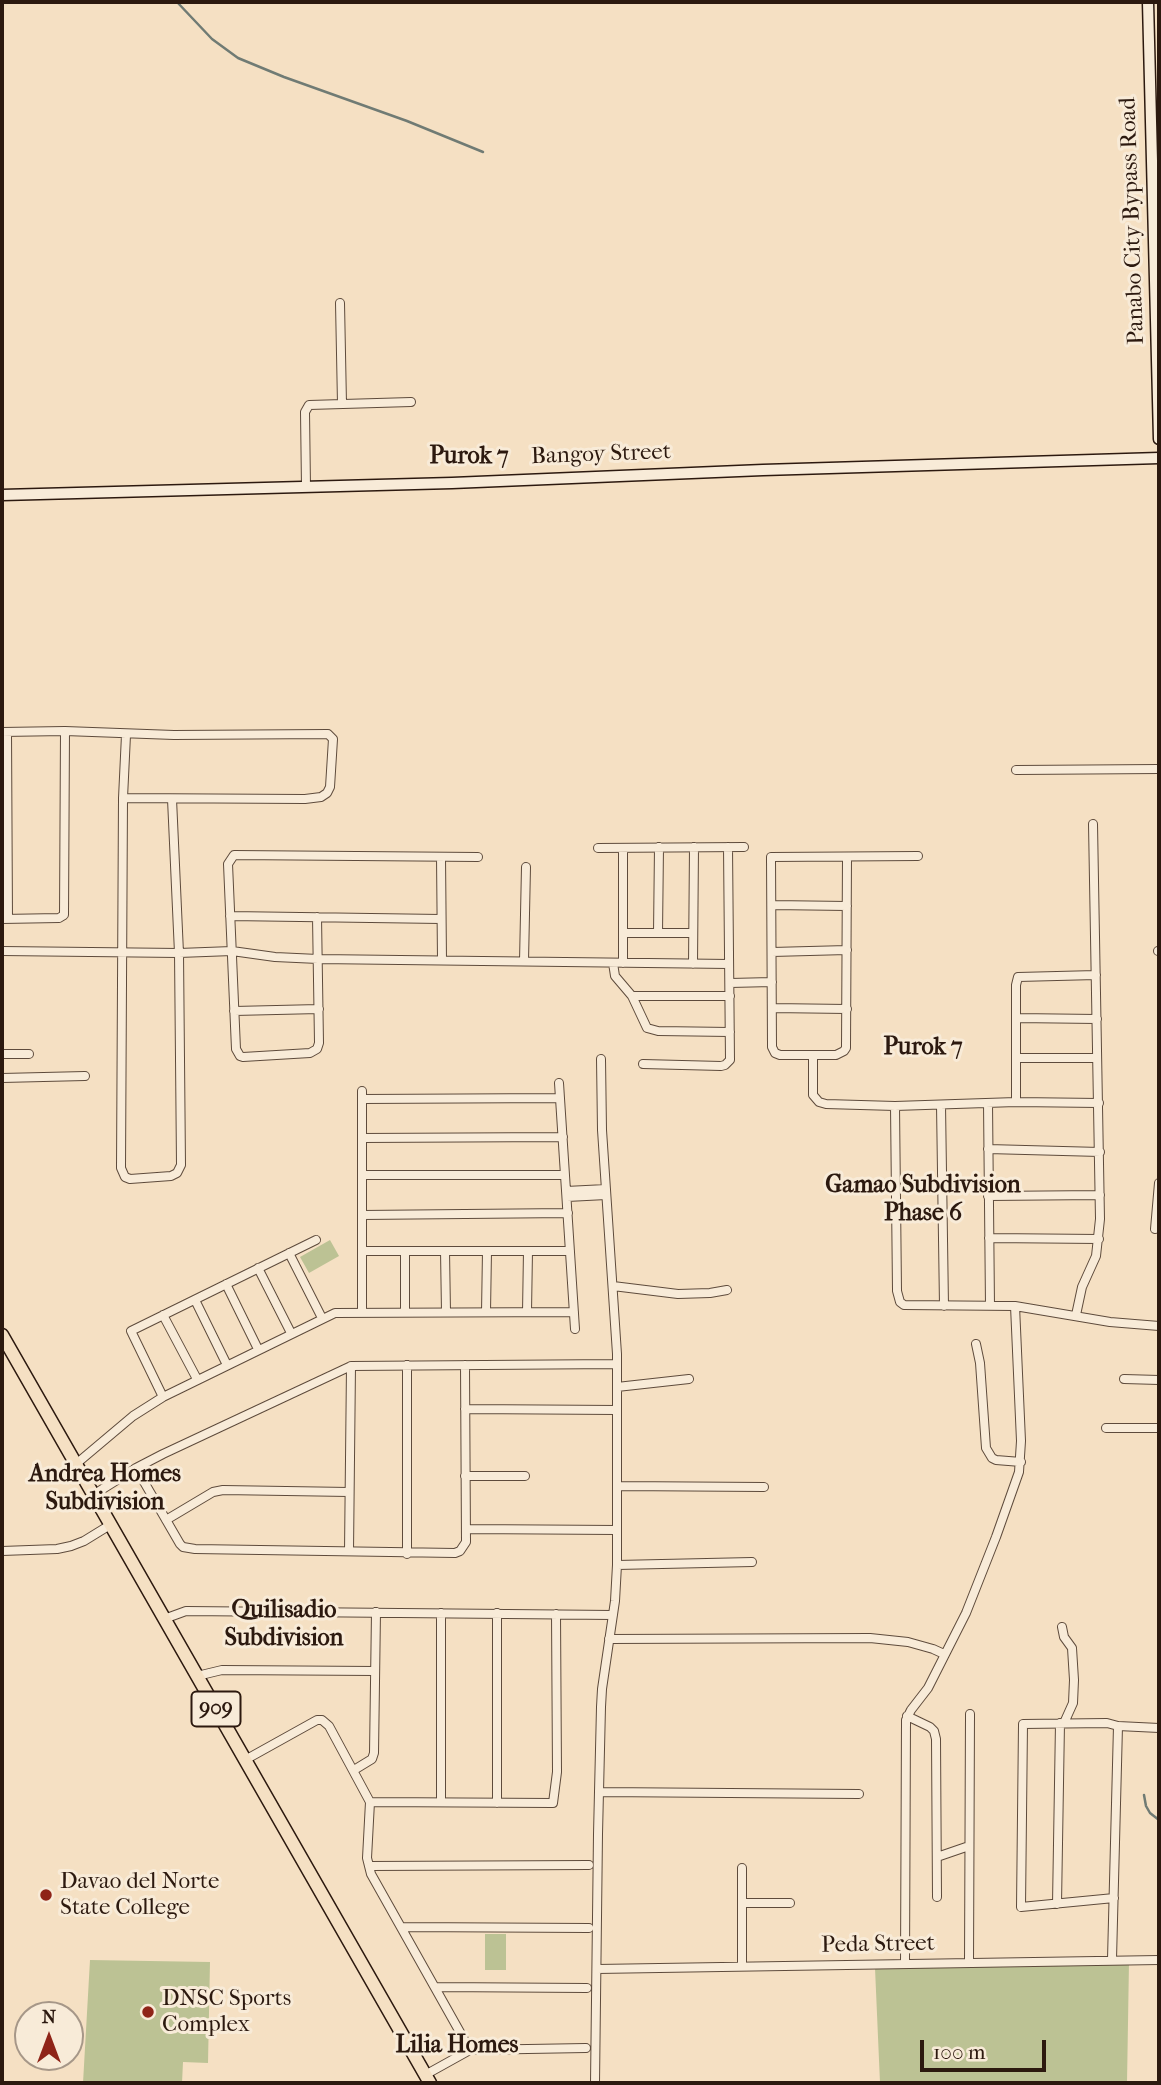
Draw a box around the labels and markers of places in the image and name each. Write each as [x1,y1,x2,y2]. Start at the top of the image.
place label: Davao del Norte State College [60,1868,219,1922]
marker: Davao del Norte State College [38,1887,54,1903]
place label: DNSC Sports Complex [162,1985,291,2039]
marker: DNSC Sports Complex [140,2004,156,2020]

